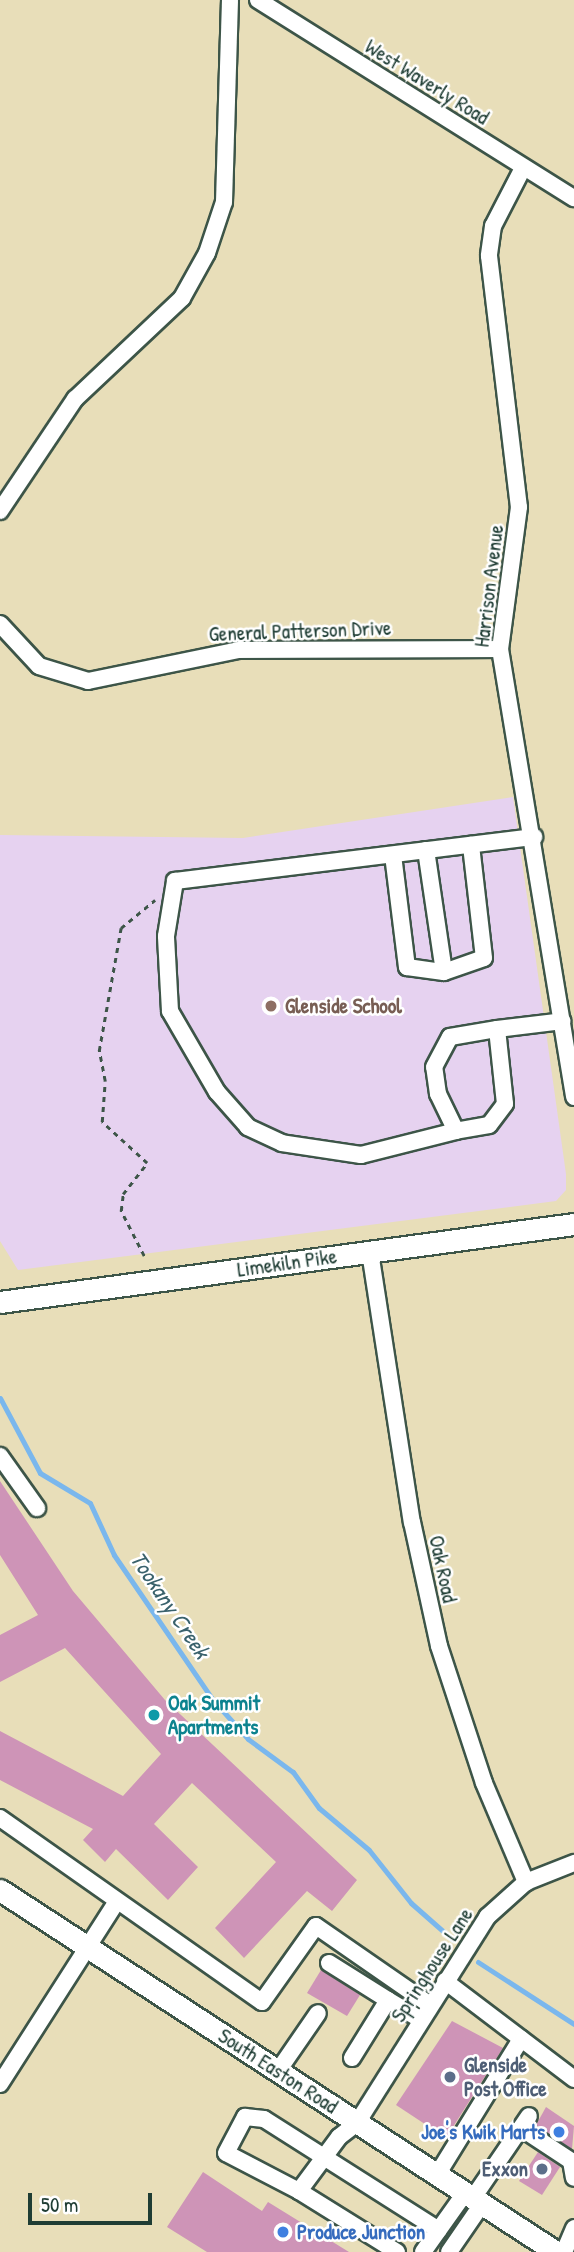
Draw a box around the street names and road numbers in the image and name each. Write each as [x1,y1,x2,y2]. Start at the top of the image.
street label: West Waverly Road [360,34,494,130]
street label: Harrison Avenue [469,523,509,649]
street label: General Patterson Drive [208,615,392,647]
street label: Limekiln Pike [236,1244,338,1282]
street label: Oak Road [424,1533,462,1605]
street label: Springhouse Lane [386,1903,478,2027]
street label: South Easton Road [214,2023,342,2119]

